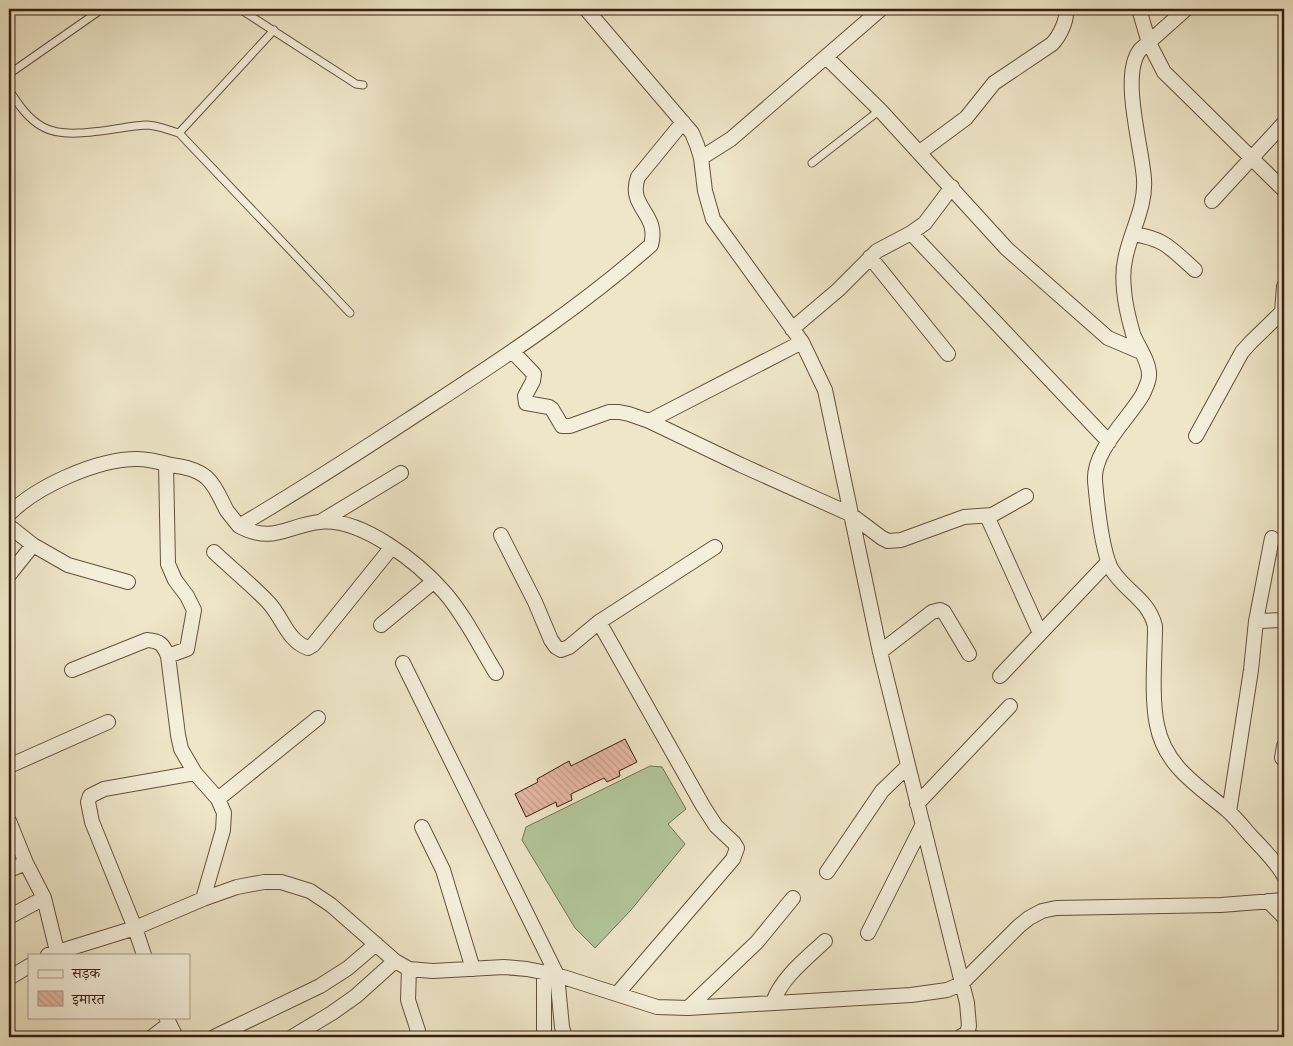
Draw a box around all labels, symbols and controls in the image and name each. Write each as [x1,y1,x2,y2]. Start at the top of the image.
legend [28,954,190,1018]
text: सड़क [71,963,101,983]
text: इमारत [71,989,106,1009]

